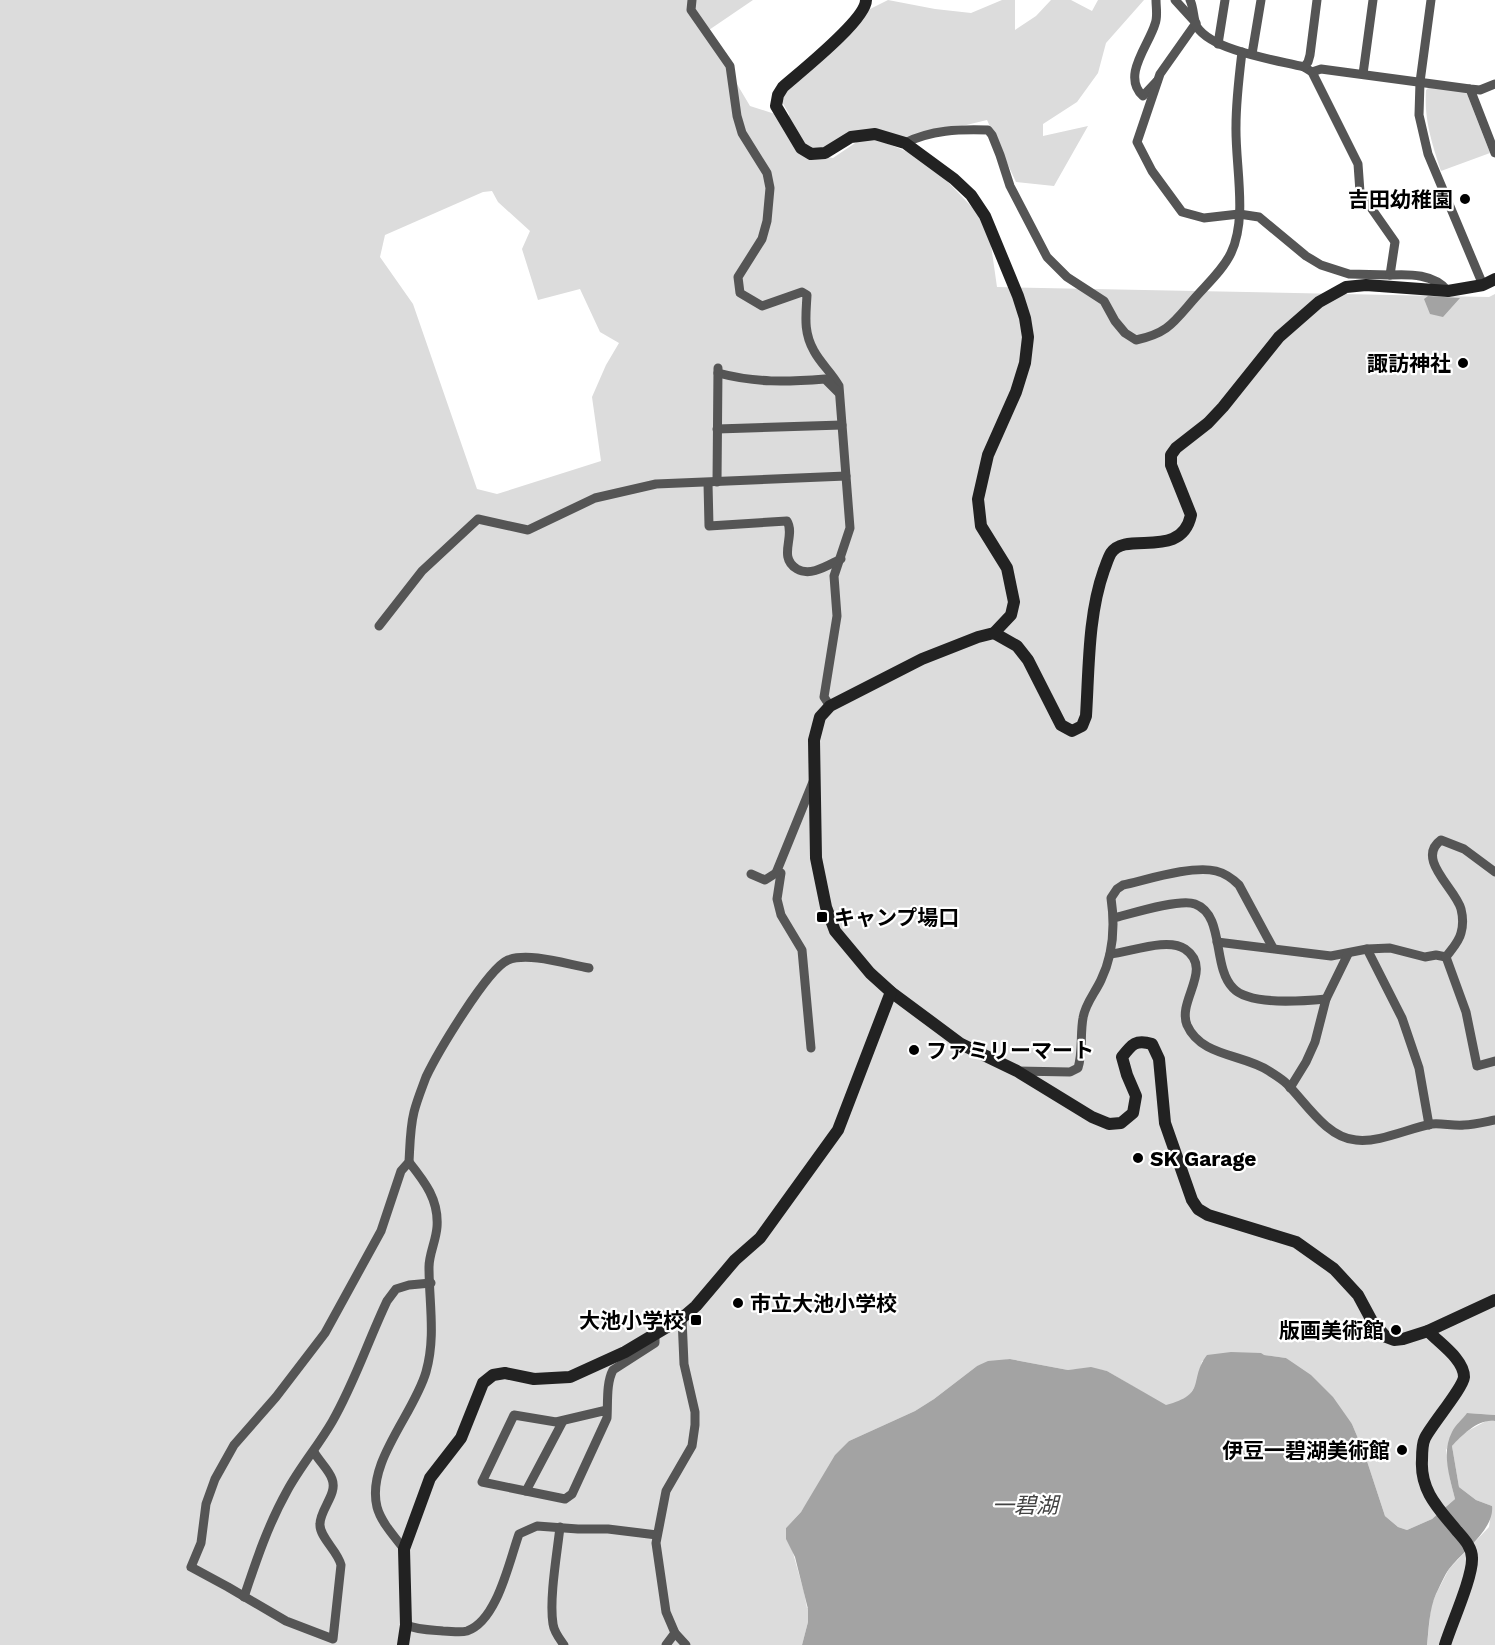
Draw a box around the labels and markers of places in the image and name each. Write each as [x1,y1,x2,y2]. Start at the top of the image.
place label: 吉田幼稚園 [1348,187,1453,212]
marker: 吉田幼稚園 [1458,192,1472,206]
place label: 諏訪神社 [1367,351,1451,376]
marker: 諏訪神社 [1456,356,1470,370]
place label: キャンプ場口 [834,905,959,930]
marker: キャンプ場口 [815,910,829,924]
place label: ファミリーマート [926,1038,1094,1063]
marker: ファミリーマート [907,1043,921,1057]
place label: SK Garage [1150,1146,1256,1171]
marker: SK Garage [1131,1151,1145,1165]
place label: 市立大池小学校 [750,1291,897,1316]
marker: 市立大池小学校 [731,1296,745,1310]
place label: 大池小学校 [579,1308,684,1333]
marker: 大池小学校 [689,1313,703,1327]
place label: 版画美術館 [1279,1318,1384,1343]
marker: 版画美術館 [1389,1323,1403,1337]
place label: 伊豆一碧湖美術館 [1222,1438,1390,1463]
marker: 伊豆一碧湖美術館 [1395,1443,1409,1457]

